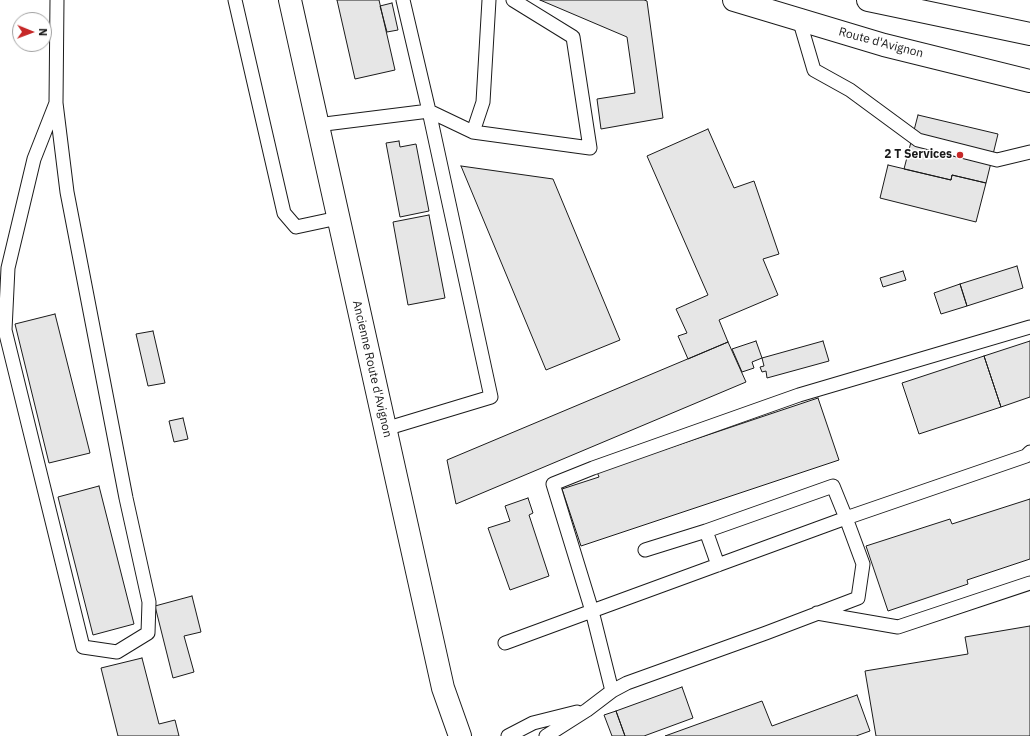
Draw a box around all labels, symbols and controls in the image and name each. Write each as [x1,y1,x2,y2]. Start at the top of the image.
north arrow [12,12,52,52]
street label: Route d'Avignon [837,25,925,61]
text: N [36,28,50,36]
place label: 2 T Services [884,148,952,162]
marker: 2 T Services [955,150,965,160]
street label: Ancienne Route d'Avignon [349,299,395,439]

